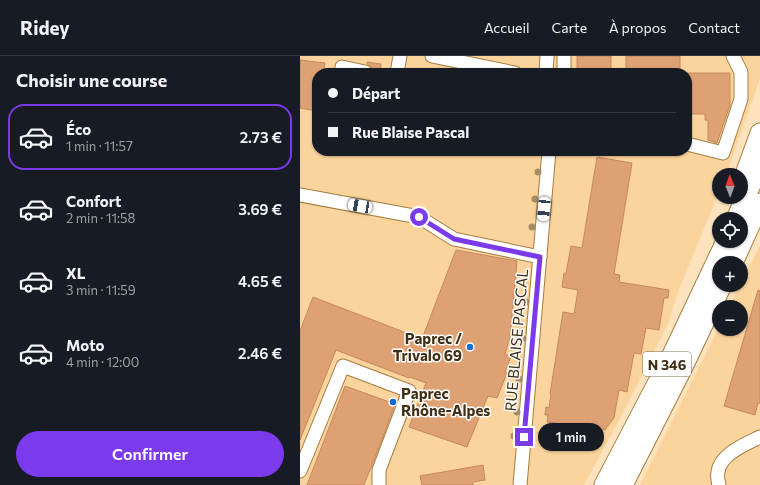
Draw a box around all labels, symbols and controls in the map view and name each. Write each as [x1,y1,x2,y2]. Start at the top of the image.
text: Ridey [20,16,70,39]
text: Accueil [484,19,530,36]
text: Carte [552,19,587,36]
text: À propos [609,19,666,36]
text: Contact [688,19,740,36]
text: Choisir une course [16,69,167,91]
text: Départ [352,84,400,102]
icon: car [18,119,54,155]
text: Éco [66,120,91,138]
text: Rue Blaise Pascal [352,123,469,141]
text: 2.73 € [240,128,282,146]
text: 1 min · 11:57 [66,138,133,154]
north arrow [712,168,748,204]
map controls [712,168,748,336]
icon: car [18,191,54,227]
text: Confort [66,192,121,210]
car [537,197,551,221]
car [347,198,373,214]
text: 3.69 € [238,200,282,218]
route start [410,208,428,226]
text: 2 min · 11:58 [66,210,135,226]
button: locate [712,212,748,248]
button: + [712,256,748,292]
icon: car [18,263,54,299]
text: XL [66,264,85,282]
street label: RUE BLAISE PASCAL [501,268,531,412]
text: 4.65 € [238,272,282,290]
text: 3 min · 11:59 [66,282,136,298]
button: − [712,300,748,336]
place label: Paprec / Trivalo 69 [393,329,462,364]
icon: car [18,335,54,371]
text: Moto [66,336,105,354]
marker: Paprec / Trivalo 69 [465,342,475,352]
text: 2.46 € [238,344,282,362]
road number: N 346 [643,352,691,376]
text: 4 min · 12:00 [66,354,139,370]
place label: Paprec Rhône-Alpes [401,384,490,419]
marker: Paprec Rhône-Alpes [388,397,398,407]
callout: 1 min [538,423,604,451]
route end [515,428,533,446]
text: 1 min [556,429,586,445]
button: Confirmer [16,431,284,477]

